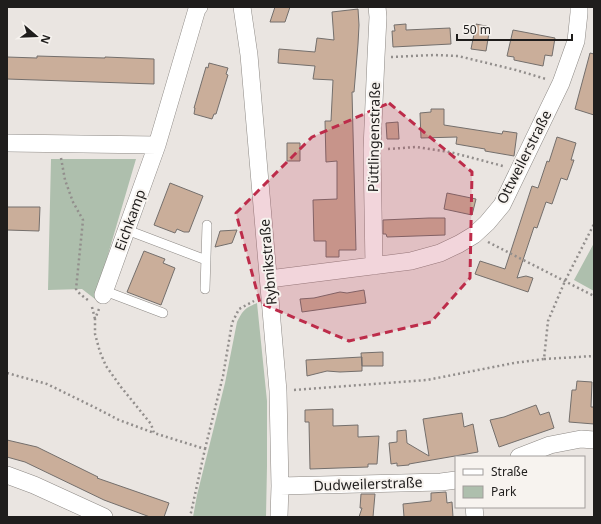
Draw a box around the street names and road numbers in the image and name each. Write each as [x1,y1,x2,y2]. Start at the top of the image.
street label: Püttlingenstraße [363,82,384,192]
street label: Ottweilerstraße [492,107,555,207]
street label: Eichkamp [110,187,149,253]
street label: Rybnikstraße [254,218,281,306]
street label: Dudweilerstraße [313,472,423,495]

